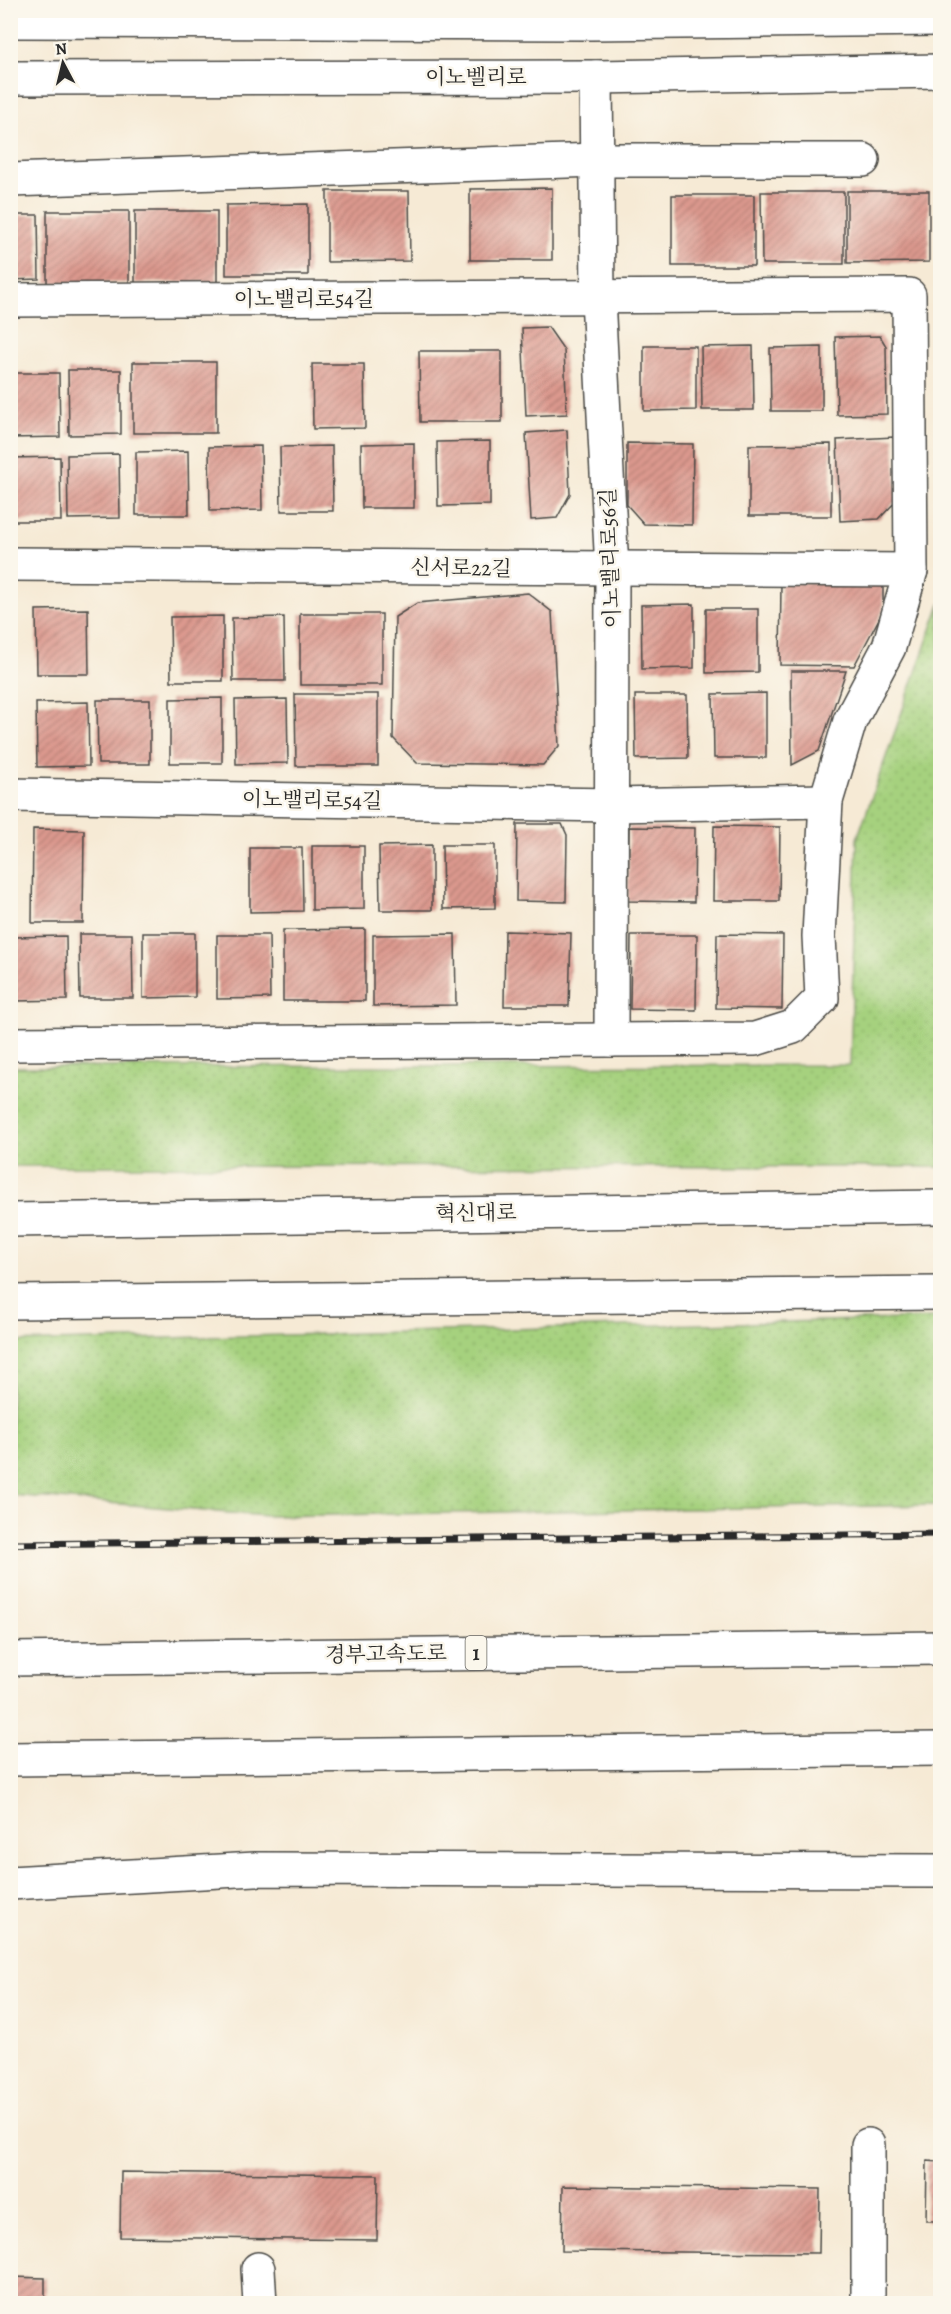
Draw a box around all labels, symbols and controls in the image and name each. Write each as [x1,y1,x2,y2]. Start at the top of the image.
north arrow [33,33,93,93]
text: N [54,37,69,61]
street label: 이노벨리로 [425,63,527,91]
street label: 이노밸리로54길 [234,285,374,313]
street label: 이노밸리로56길 [594,487,626,629]
street label: 신서로22길 [410,553,512,583]
street label: 이노밸리로54길 [242,785,382,815]
street label: 혁신대로 [435,1198,517,1228]
road number: 1 [466,1636,486,1670]
street label: 경부고속도로 [325,1639,447,1669]

